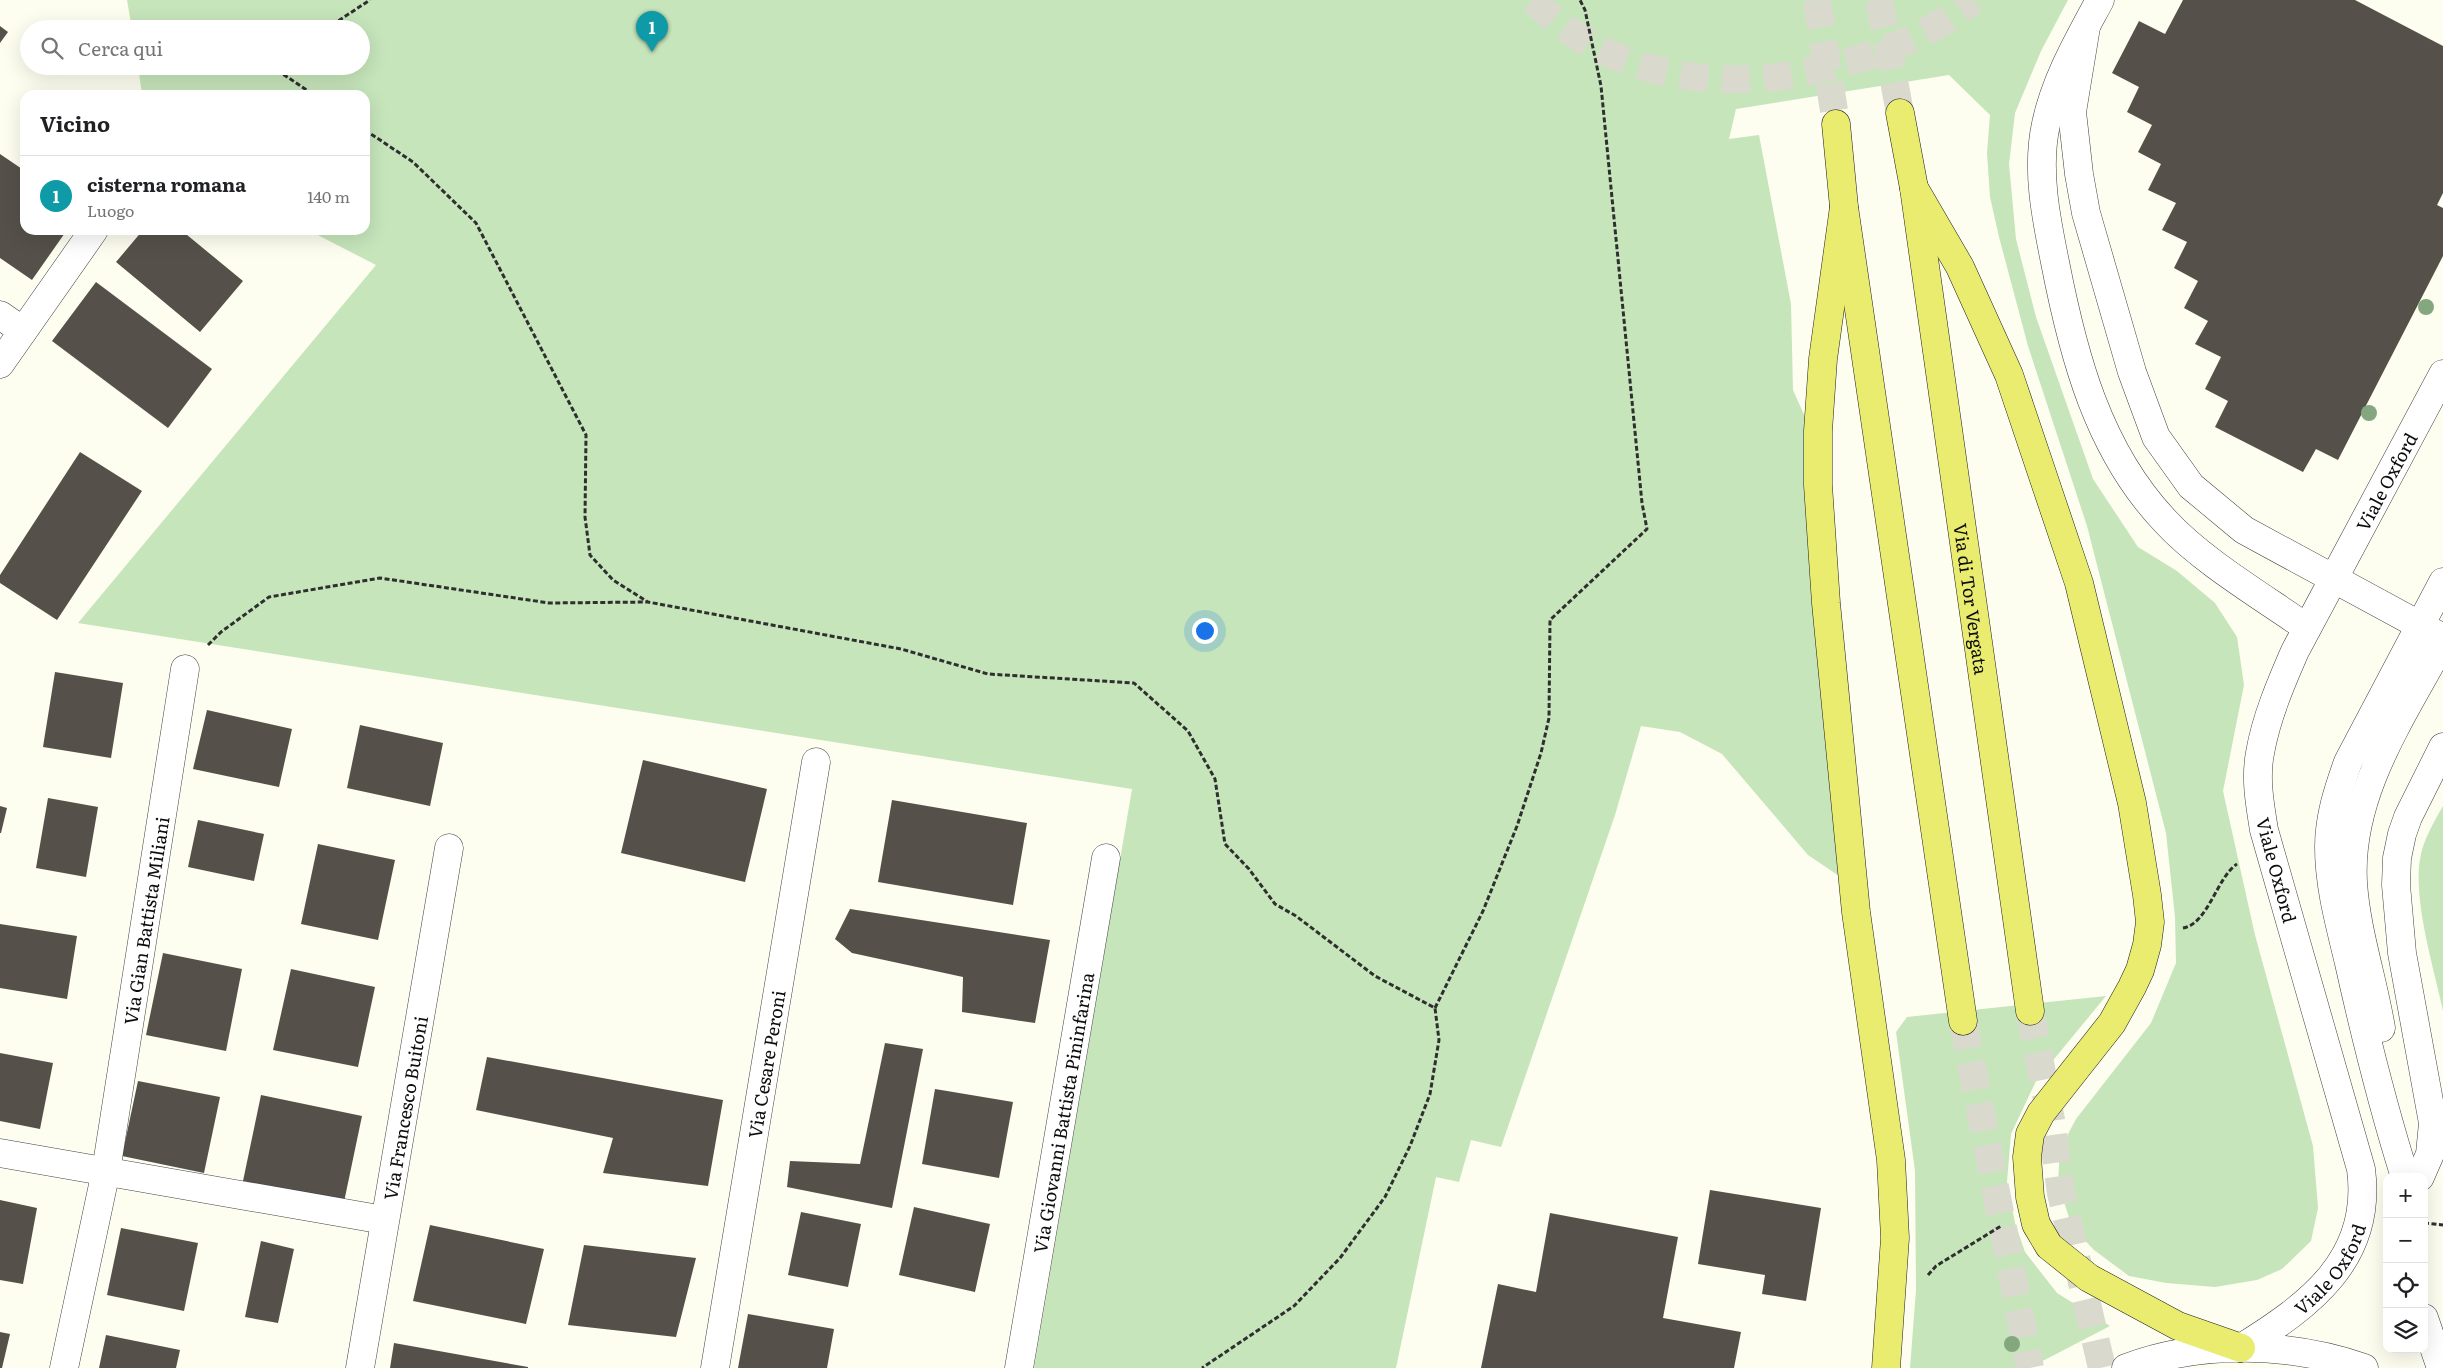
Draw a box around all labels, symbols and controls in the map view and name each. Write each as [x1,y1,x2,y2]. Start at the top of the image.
pin: 1 [636,11,668,52]
search box [20,20,370,75]
icon: search [38,34,66,62]
text: Cerca qui [78,34,163,62]
text: Vicino [40,107,110,138]
text: cisterna romana [87,170,246,198]
text: 1 [53,184,59,208]
text: 140 m [307,184,350,208]
text: Luogo [87,198,134,222]
street label: Viale Oxford [2348,427,2423,535]
street label: Via di Tor Vergata [1948,521,1996,676]
your location [1192,618,1218,644]
street label: Viale Oxford [2250,814,2304,926]
street label: Via Gian Battista Miliani [116,815,175,1026]
street label: Via Giovanni Battista Pininfarina [1025,970,1100,1255]
street label: Via Cesare Peroni [740,988,791,1140]
street label: Via Francesco Buitoni [376,1014,434,1202]
map controls [2383,1173,2428,1353]
button: + [2383,1173,2428,1218]
button: − [2383,1218,2428,1263]
street label: Viale Oxford [2288,1220,2371,1320]
button: locate [2383,1263,2428,1308]
button: layers [2383,1308,2428,1353]

